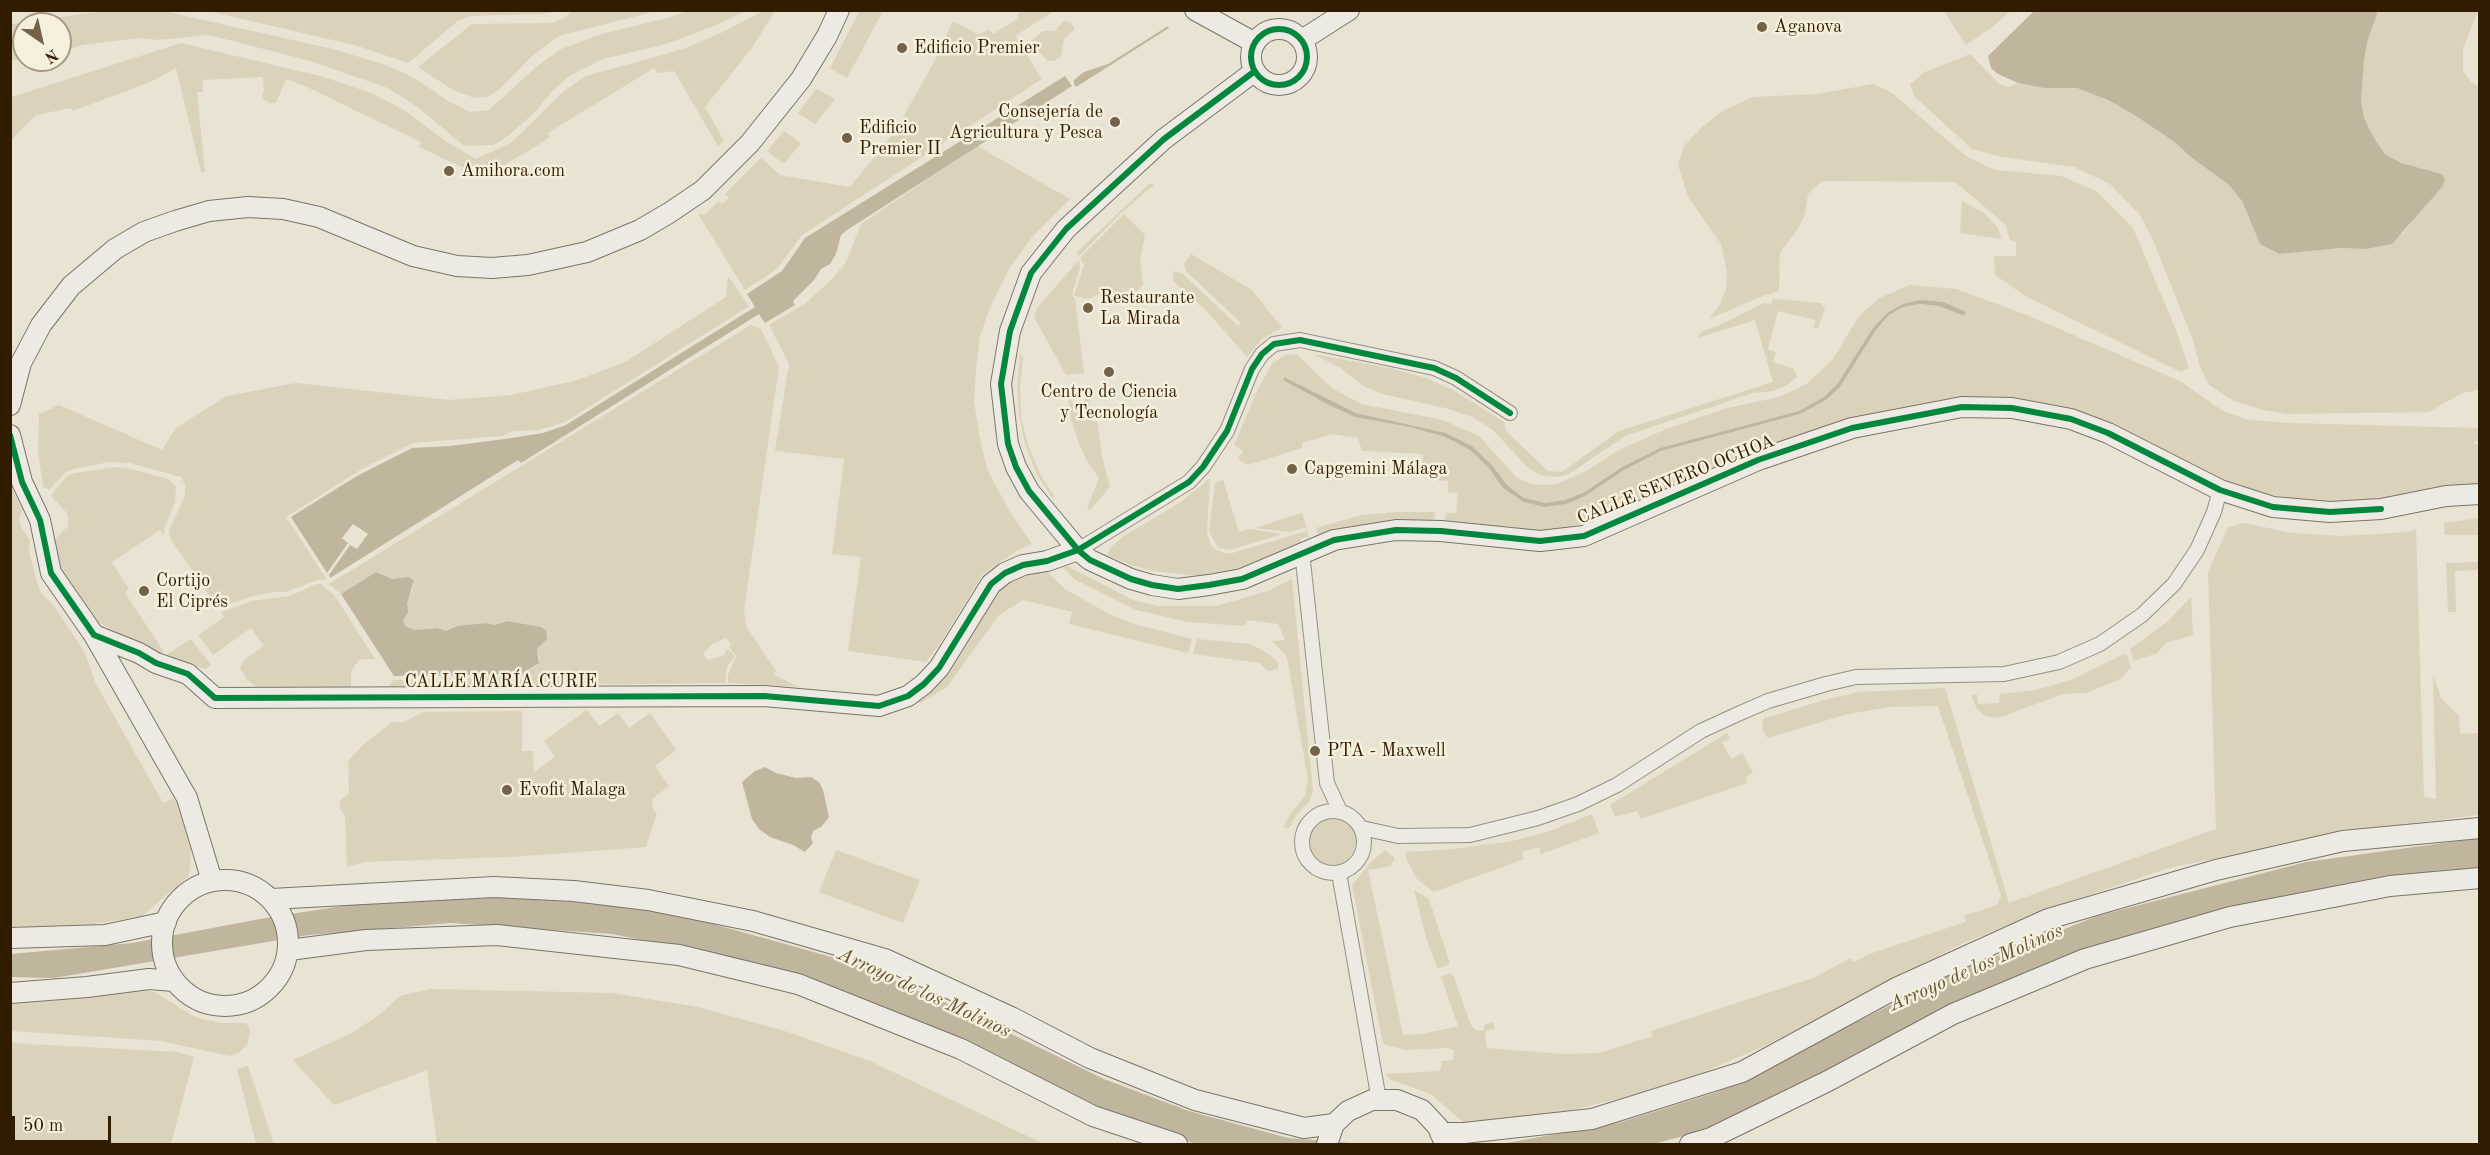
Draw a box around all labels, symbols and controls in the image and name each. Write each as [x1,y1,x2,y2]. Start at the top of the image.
north arrow [12,12,72,72]
place label: Aganova [1774,16,1842,38]
marker: Aganova [1755,20,1769,34]
place label: Edificio Premier [914,37,1040,59]
marker: Edificio Premier [895,41,909,55]
text: N [41,45,60,65]
place label: Consejería de Agricultura y Pesca [949,101,1103,144]
marker: Consejería de Agricultura y Pesca [1108,115,1122,129]
place label: Edificio Premier II [859,117,941,160]
marker: Edificio Premier II [840,131,854,145]
place label: Amihora.com [461,160,565,182]
marker: Amihora.com [442,164,456,178]
place label: Restaurante La Mirada [1100,287,1194,330]
marker: Restaurante La Mirada [1081,301,1095,315]
marker: Centro de Ciencia y Tecnología [1102,365,1116,379]
place label: Centro de Ciencia y Tecnología [1041,381,1177,424]
street label: CALLE SEVERO OCHOA [1574,430,1778,530]
place label: Capgemini Málaga [1304,458,1447,480]
marker: Capgemini Málaga [1285,462,1299,476]
place label: Cortijo El Ciprés [156,570,228,612]
marker: Cortijo El Ciprés [137,584,151,598]
street label: CALLE MARÍA CURIE [405,671,597,693]
place label: PTA - Maxwell [1327,740,1446,762]
marker: PTA - Maxwell [1308,744,1322,758]
place label: Evofit Malaga [519,779,626,801]
marker: Evofit Malaga [500,783,514,797]
water label: Arroyo de los Molinos [1885,919,2067,1017]
water label: Arroyo de los Molinos [834,942,1014,1044]
scale bar [15,1104,114,1142]
text: 50 m [23,1117,63,1135]

